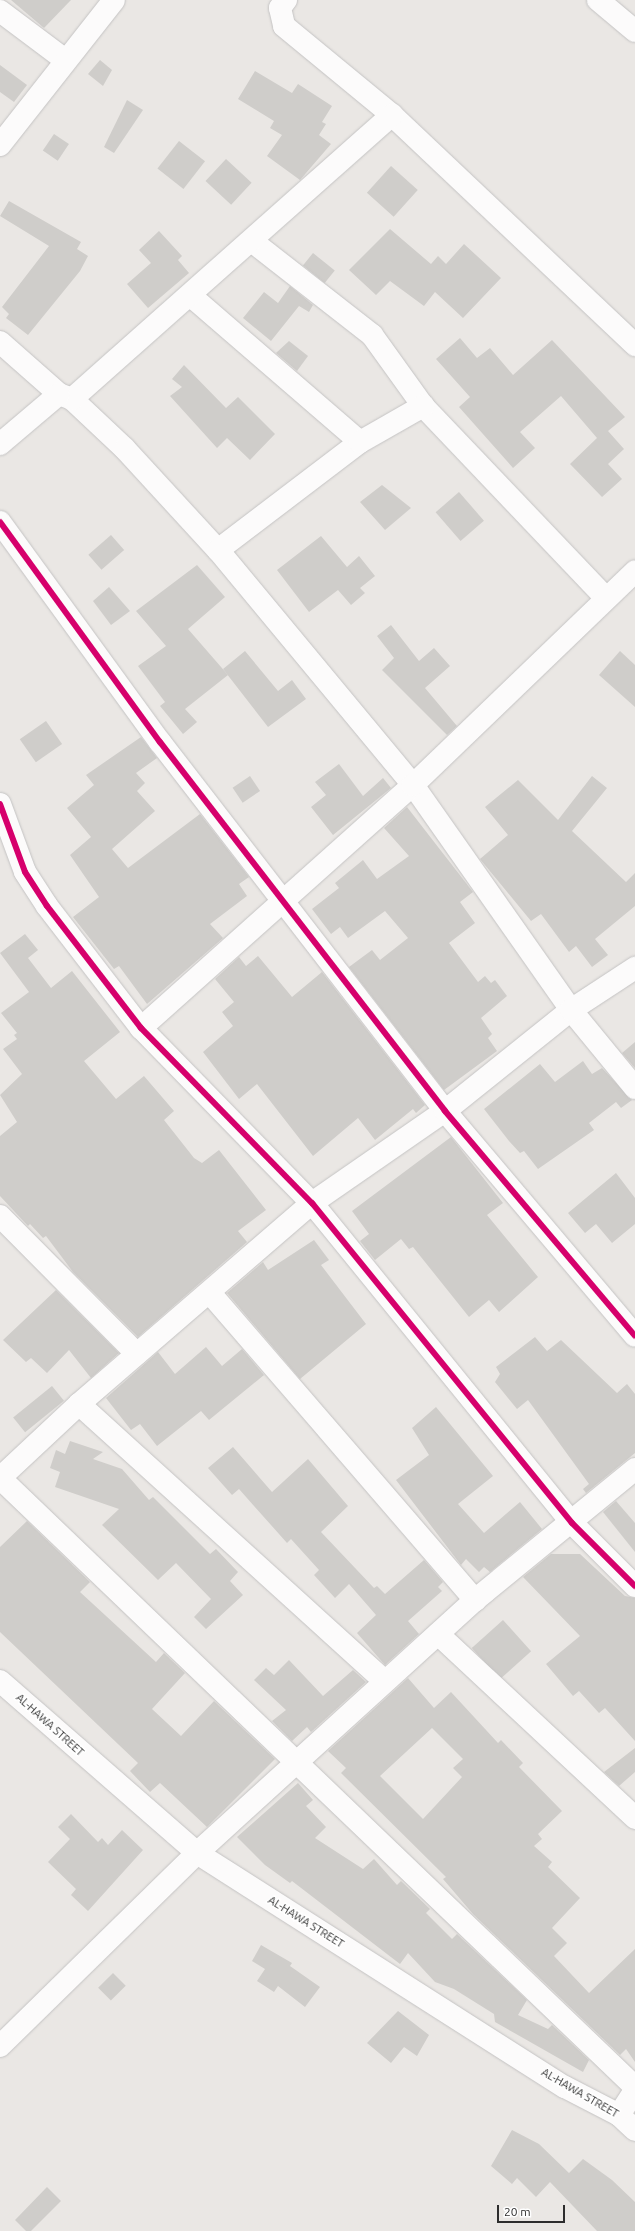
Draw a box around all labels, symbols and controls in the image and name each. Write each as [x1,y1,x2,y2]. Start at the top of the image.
street label: AL-HAWA STREET [13,1691,87,1759]
street label: AL-HAWA STREET [266,1893,346,1951]
street label: AL-HAWA STREET [539,2066,621,2120]
scale bar [499,2197,567,2223]
text: 20 m [504,2205,531,2218]

